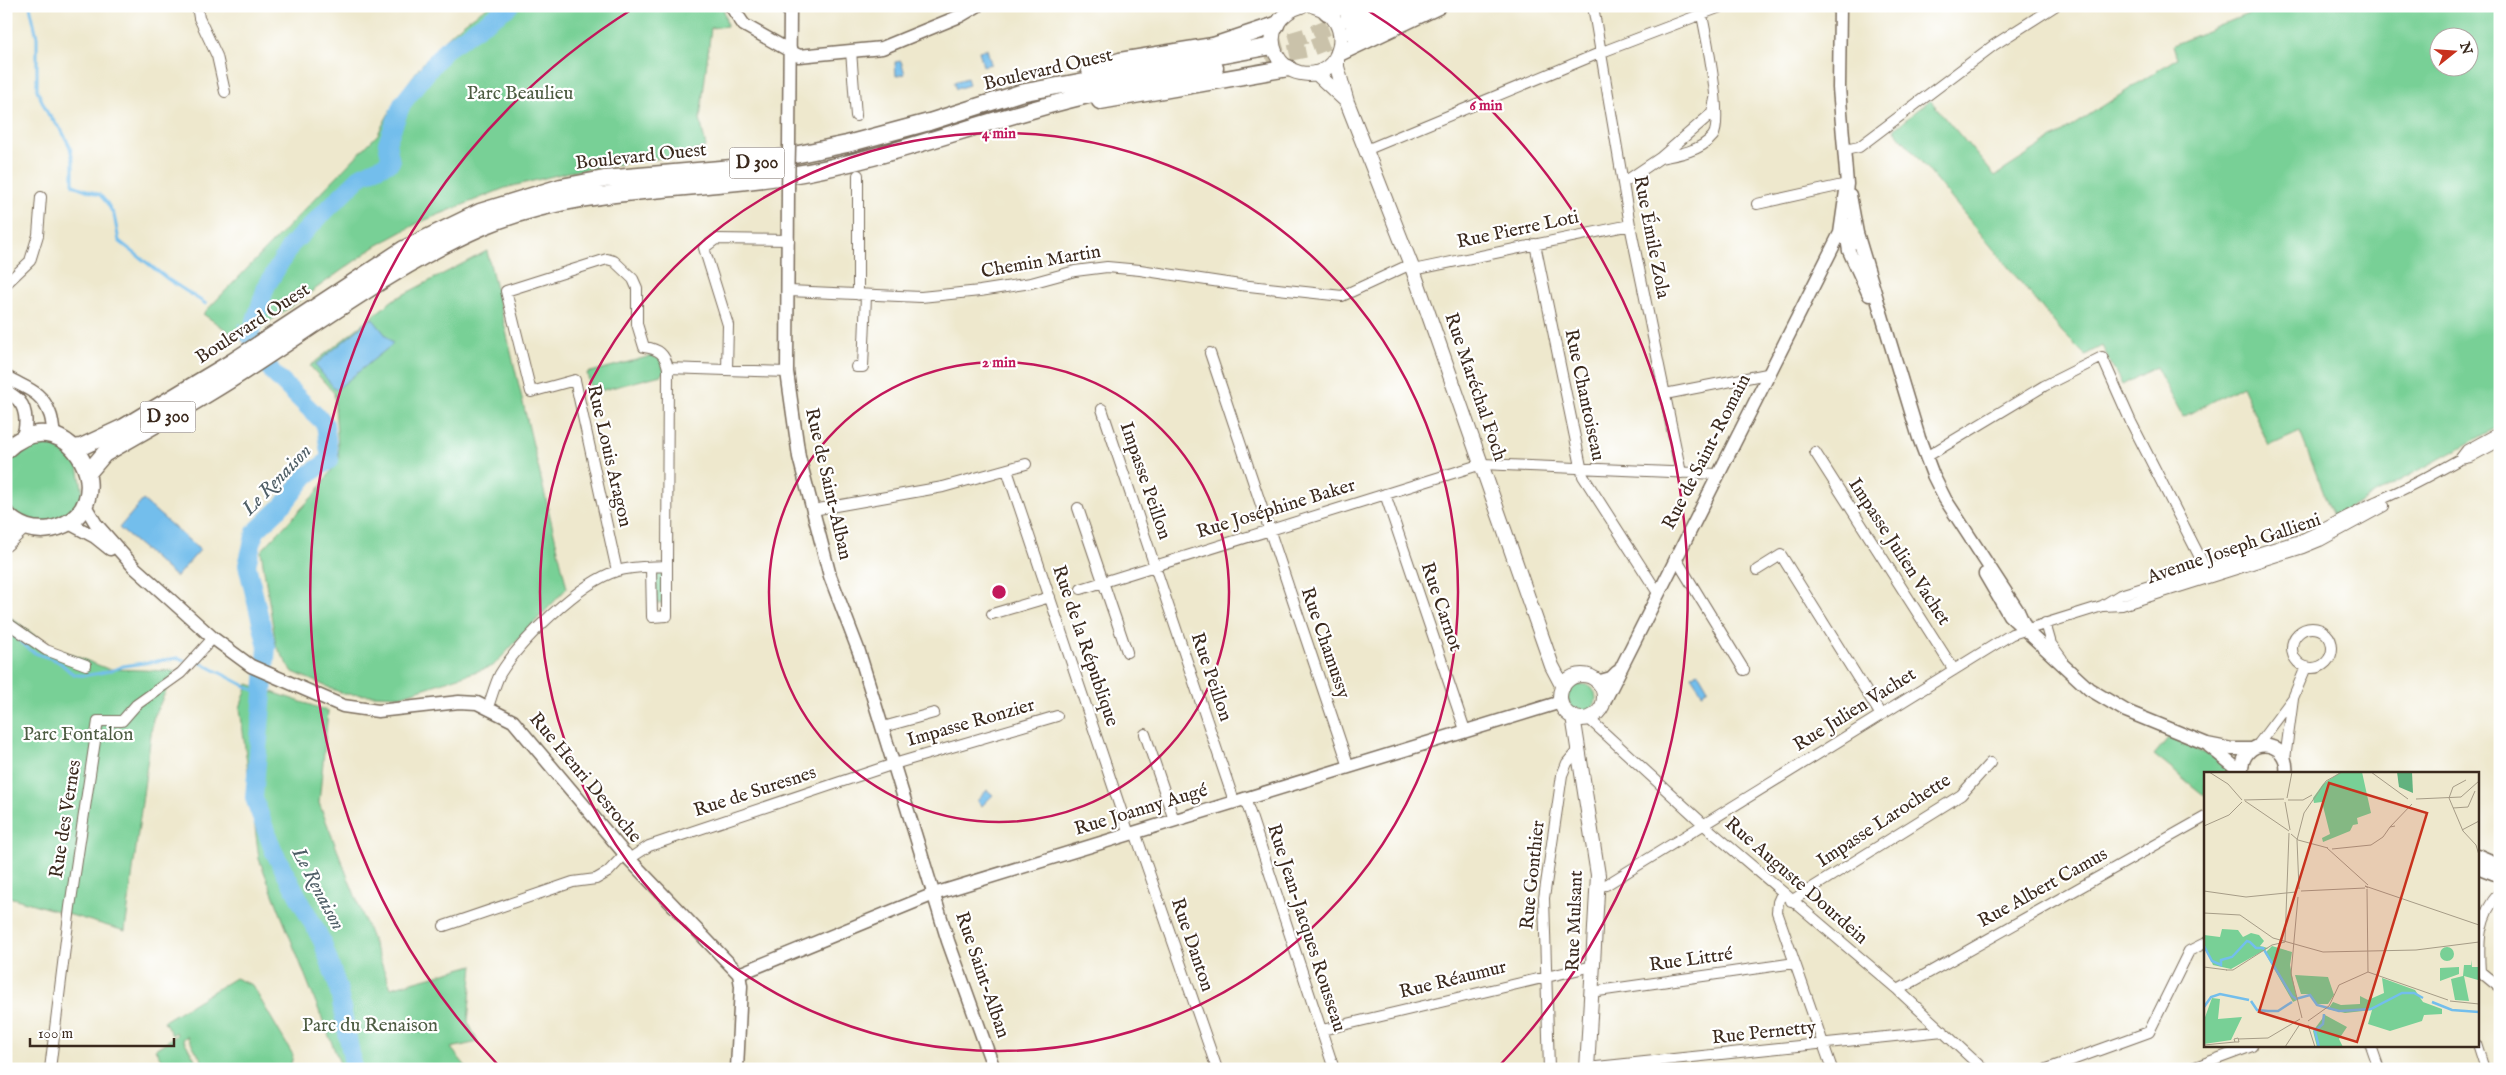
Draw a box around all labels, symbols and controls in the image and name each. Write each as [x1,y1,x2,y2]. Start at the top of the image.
north arrow [2428,28,2478,78]
text: N [2455,39,2476,57]
street label: Boulevard Ouest [981,43,1115,97]
park label: Parc Beaulieu [467,82,573,106]
text: 6 min [1469,96,1503,115]
text: 4 min [982,124,1016,143]
street label: Boulevard Ouest [574,138,708,176]
road number: D 300 [730,148,784,178]
street label: Rue Émile Zola [1627,173,1676,301]
street label: Rue Pierre Loti [1455,205,1581,255]
street label: Chemin Martin [979,240,1103,284]
street label: Boulevard Ouest [191,278,315,370]
street label: Rue Maréchal Foch [1438,310,1512,464]
street label: Rue Chantoiseau [1558,327,1610,463]
text: 2 min [982,353,1016,372]
street label: Rue de Saint-Romain [1657,370,1757,534]
street label: Rue Louis Aragon [581,383,637,529]
road number: D 300 [140,402,196,432]
street label: Rue de Saint-Alban [799,406,857,562]
street label: Impasse Peillon [1114,419,1176,543]
water label: Le Renaison [236,439,317,522]
street label: Rue Joséphine Baker [1194,473,1358,545]
street label: Impasse Julien Vachet [1842,474,1956,631]
street label: Avenue Joseph Gallieni [2143,508,2324,590]
street label: Rue Carnot [1415,559,1468,655]
street label: Rue de la République [1046,562,1124,730]
centre of rings [990,583,1008,601]
street label: Rue Chamussy [1295,584,1355,702]
street label: Rue Peillon [1185,629,1237,725]
street label: Rue Julien Vachet [1789,662,1921,757]
street label: Impasse Ronzier [904,693,1038,753]
street label: Rue Henri Desroche [523,708,647,848]
park label: Parc Fontalon [23,723,133,747]
street label: Rue des Vernes [45,758,87,880]
street label: Rue de Suresnes [691,761,819,823]
street label: Impasse Larochette [1812,769,1956,873]
inset map [2204,772,2478,1048]
street label: Rue Joanny Augé [1071,778,1211,842]
street label: Rue Auguste Dourdein [1719,812,1873,950]
street label: Rue Gonthier [1515,819,1551,931]
street label: Rue Jean-Jacques Rousseau [1261,821,1351,1035]
water label: Le Renaison [285,842,350,935]
street label: Rue Albert Camus [1974,842,2112,934]
street label: Rue Mulsant [1561,870,1589,972]
street label: Rue Danton [1165,895,1219,995]
street label: Rue Saint-Alban [949,909,1015,1041]
street label: Rue Littré [1648,942,1735,978]
street label: Rue Réaumur [1397,955,1509,1005]
park label: Parc du Renaison [302,1014,438,1038]
scale bar [30,1015,174,1047]
street label: Rue Pernetty [1711,1016,1818,1050]
text: 100 m [38,1024,74,1043]

